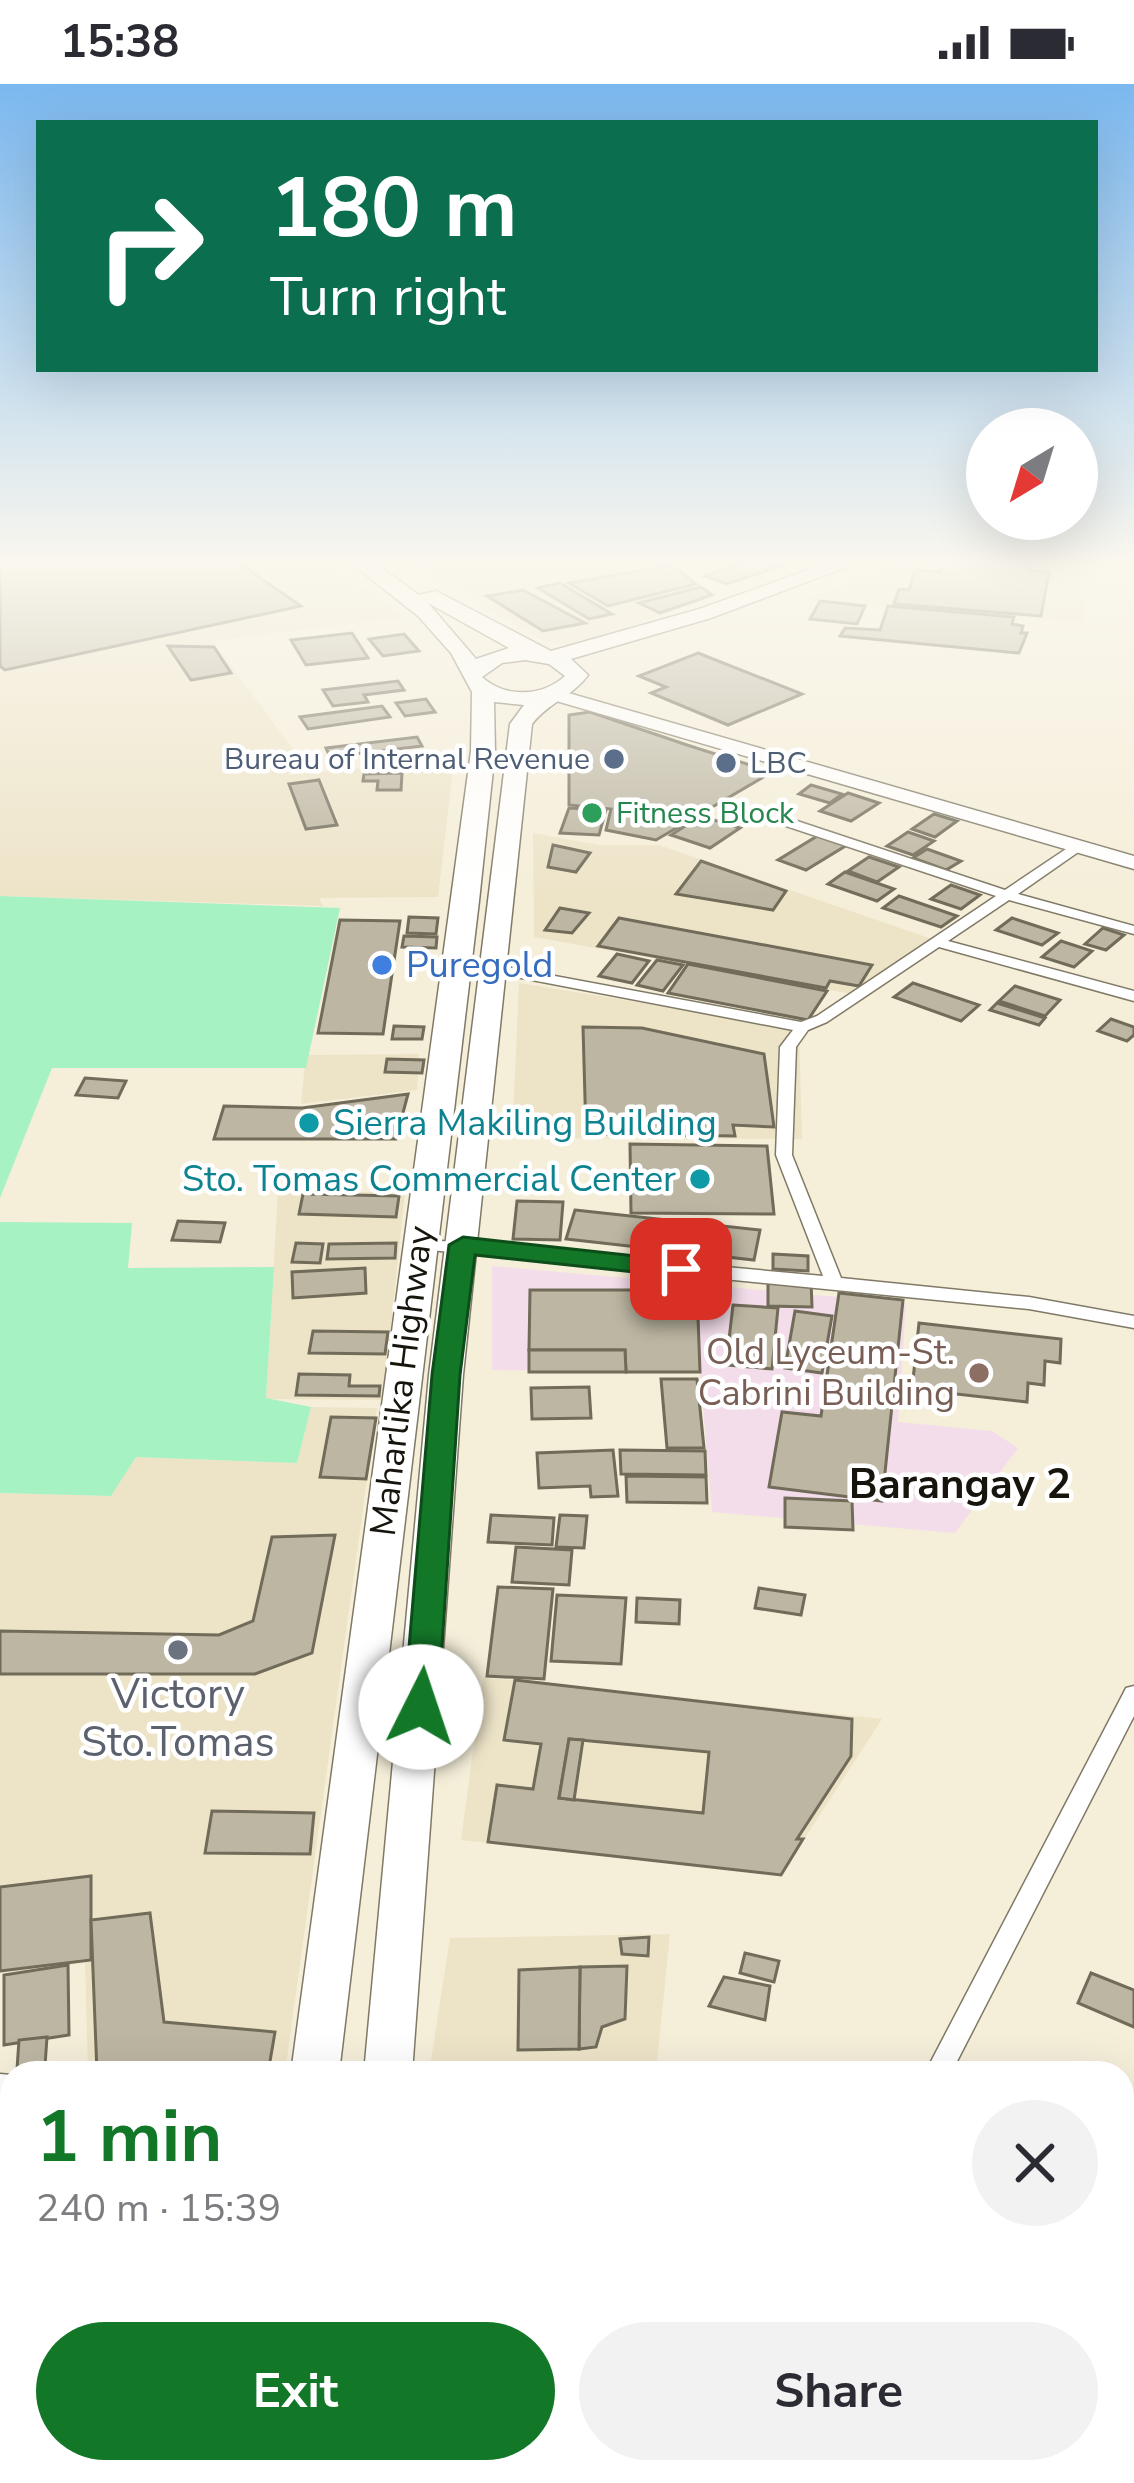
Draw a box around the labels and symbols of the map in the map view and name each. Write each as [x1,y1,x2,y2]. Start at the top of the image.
north arrow [966,408,1098,540]
place label: Bureau of Internal Revenue [224,739,590,780]
place label: LBC [750,743,807,784]
marker: Bureau of Internal Revenue [601,746,627,772]
marker: LBC [713,750,739,776]
place label: Fitness Block [616,793,795,834]
marker: Fitness Block [579,800,605,826]
place label: Puregold [406,941,553,990]
marker: Puregold [369,952,395,978]
place label: Sierra Makiling Building [333,1099,717,1148]
marker: Sierra Makiling Building [296,1110,322,1136]
place label: Sto. Tomas Commercial Center [182,1155,676,1204]
marker: Sto. Tomas Commercial Center [687,1166,713,1192]
pin [630,1218,732,1320]
street label: Maharlika Highway [359,1223,445,1539]
place label: Old Lyceum-St. Cabrini Building [698,1328,955,1418]
marker: Old Lyceum-St. Cabrini Building [966,1360,992,1386]
district label: Barangay 2 [849,1456,1071,1513]
marker: Victory Sto.Tomas [165,1637,191,1663]
position arrow [358,1644,484,1770]
place label: Victory Sto.Tomas [81,1666,275,1771]

